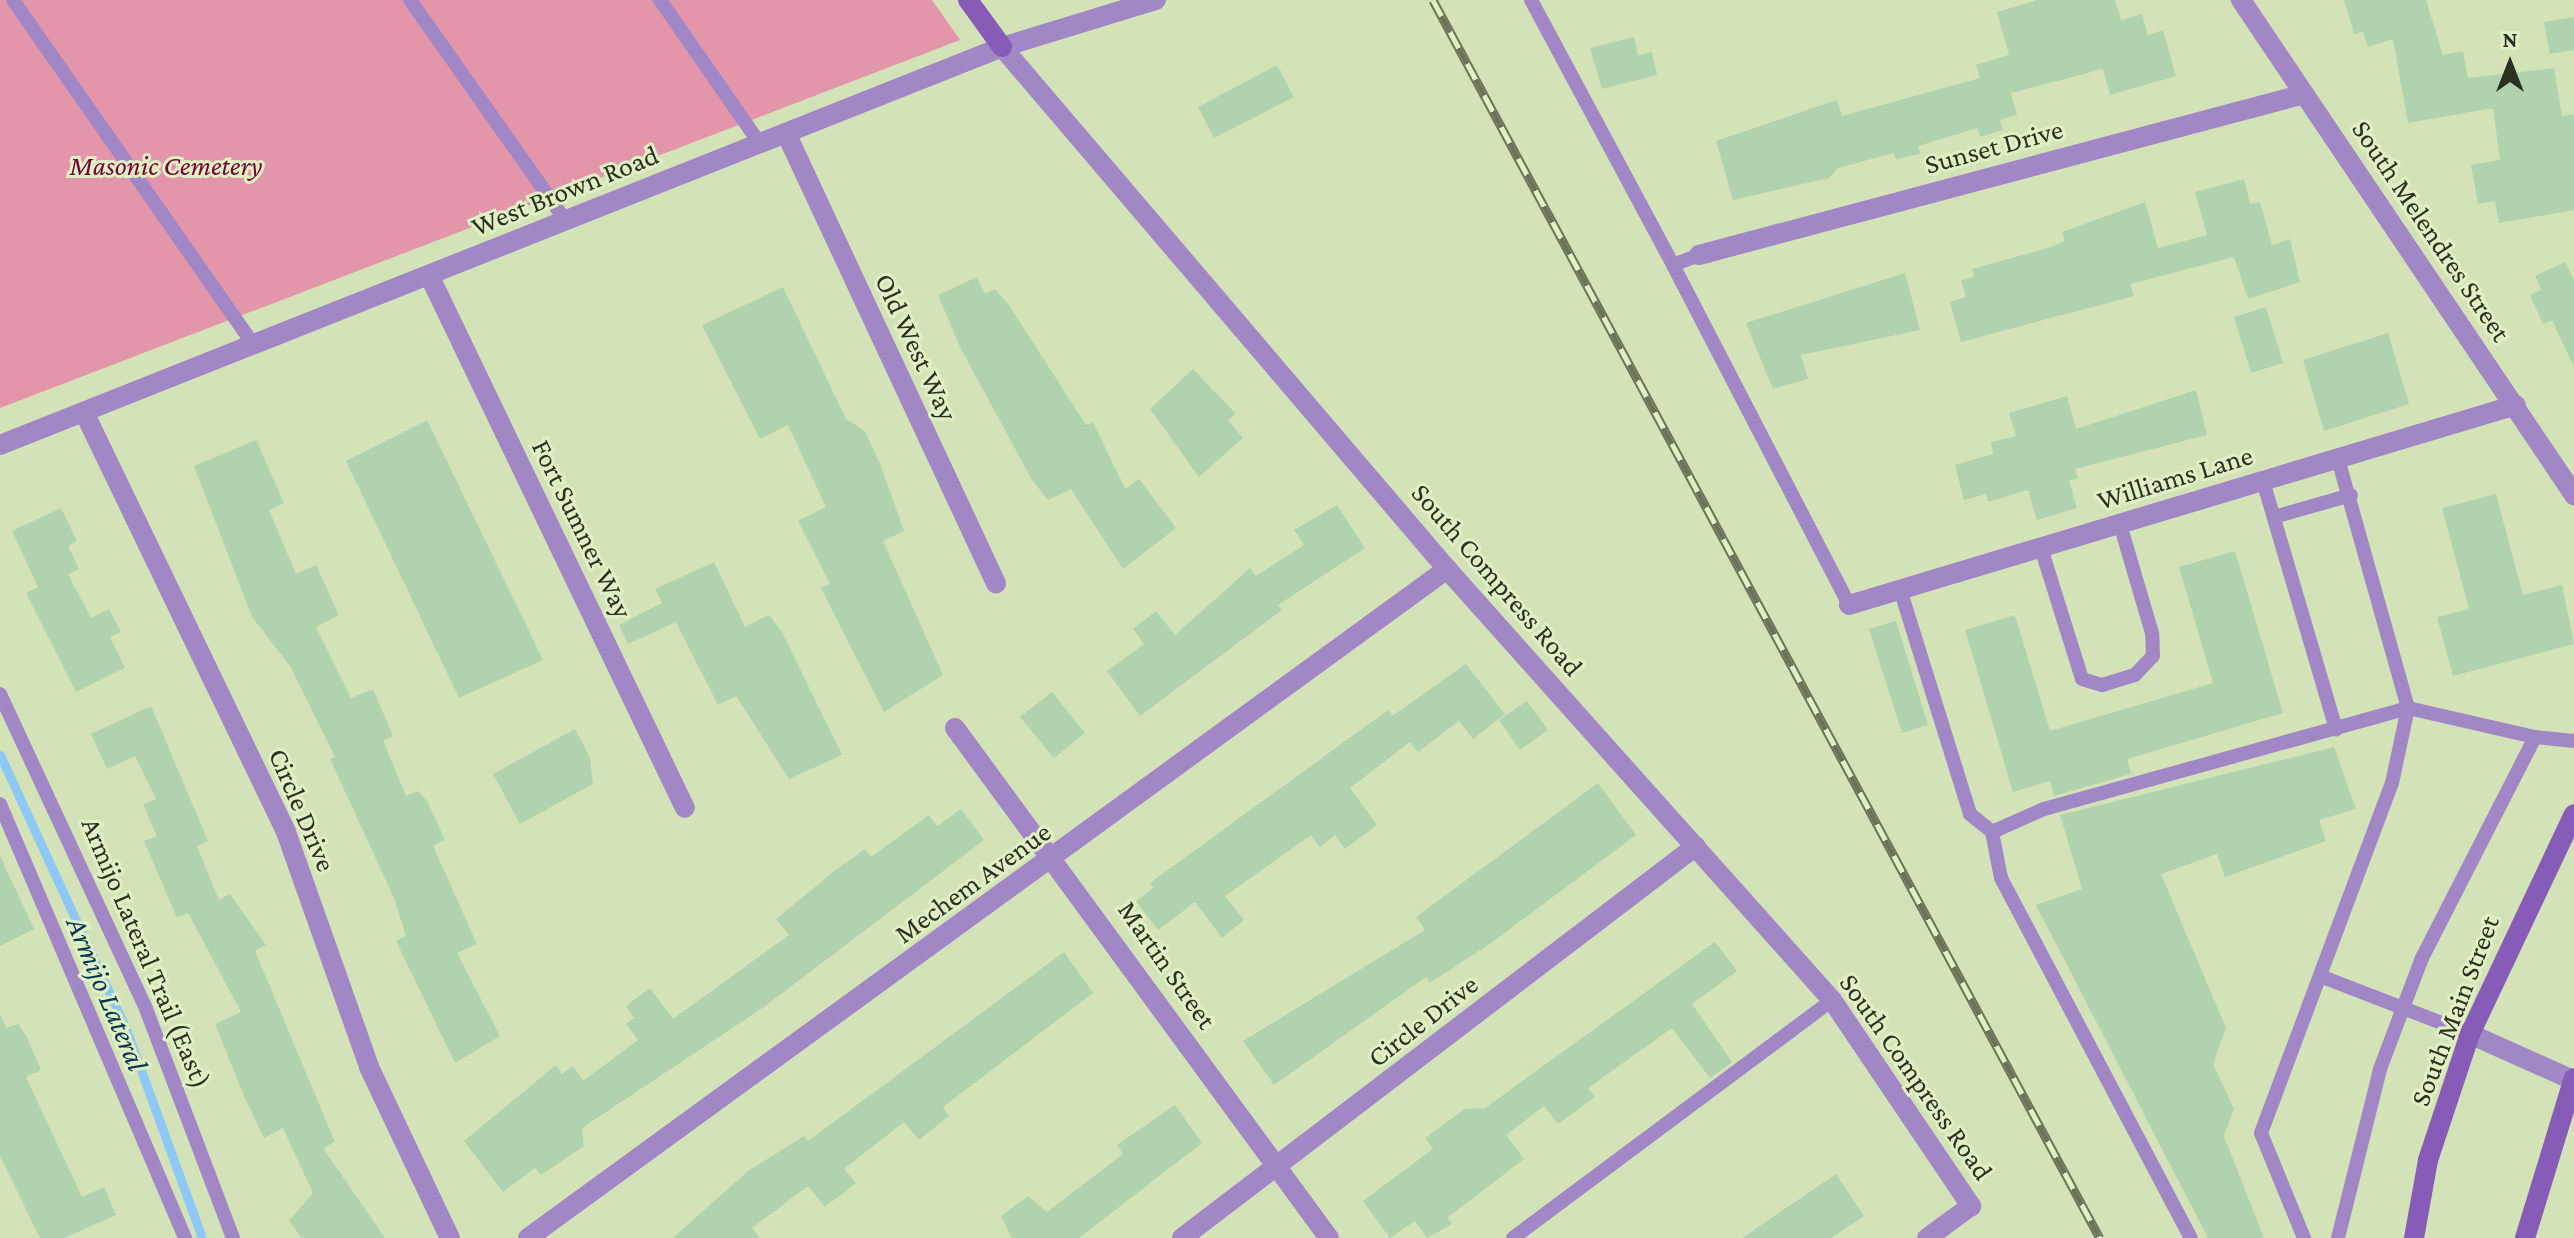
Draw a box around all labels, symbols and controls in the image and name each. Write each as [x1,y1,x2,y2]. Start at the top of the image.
north arrow [2470,24,2550,104]
text: N [2503,27,2518,52]
street label: Sunset Drive [1921,112,2067,182]
street label: South Melendres Street [2344,114,2518,348]
street label: West Brown Road [467,138,663,244]
park label: Masonic Cemetery [70,149,262,183]
street label: Old West Way [867,268,965,426]
street label: Fort Sumner Way [524,434,640,624]
street label: Williams Lane [2093,438,2257,518]
street label: South Compress Road [1404,477,1590,683]
street label: Circle Drive [261,743,343,877]
street label: Armijo Lateral Trail (East) [74,813,218,1093]
street label: Mechem Avenue [888,815,1058,951]
street label: Martin Street [1111,894,1223,1036]
street label: South Main Street [2403,911,2507,1111]
water label: Armijo Lateral [58,912,156,1076]
street label: South Compress Road [1832,967,2000,1187]
street label: Circle Drive [1361,968,1485,1074]

